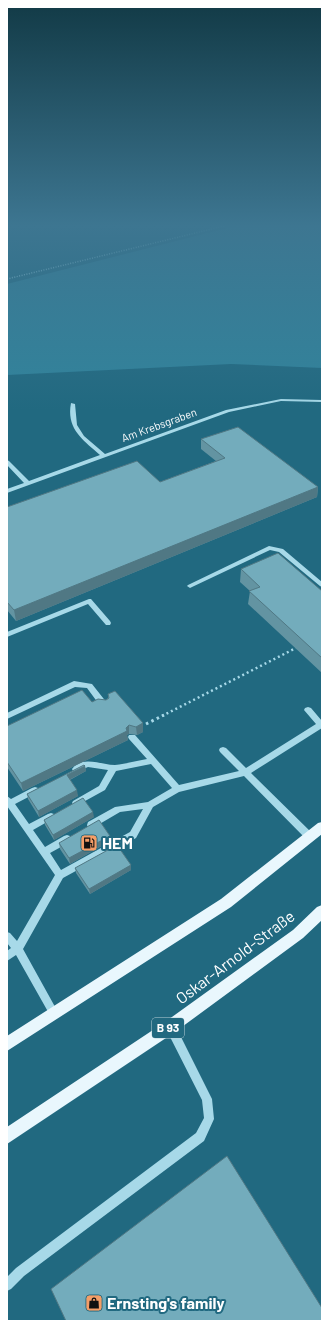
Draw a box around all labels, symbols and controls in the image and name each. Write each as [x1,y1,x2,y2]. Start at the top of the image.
street label: Am Krebsgraben [119,405,198,444]
fuel station icon: HEM [79,833,99,853]
place label: HEM [102,833,133,852]
street label: Oskar-Arnold-Straße [172,906,298,1007]
road number: B 93 [152,1018,184,1038]
shop icon: Ernsting's family [84,1293,104,1313]
place label: Ernsting's family [107,1293,224,1312]

